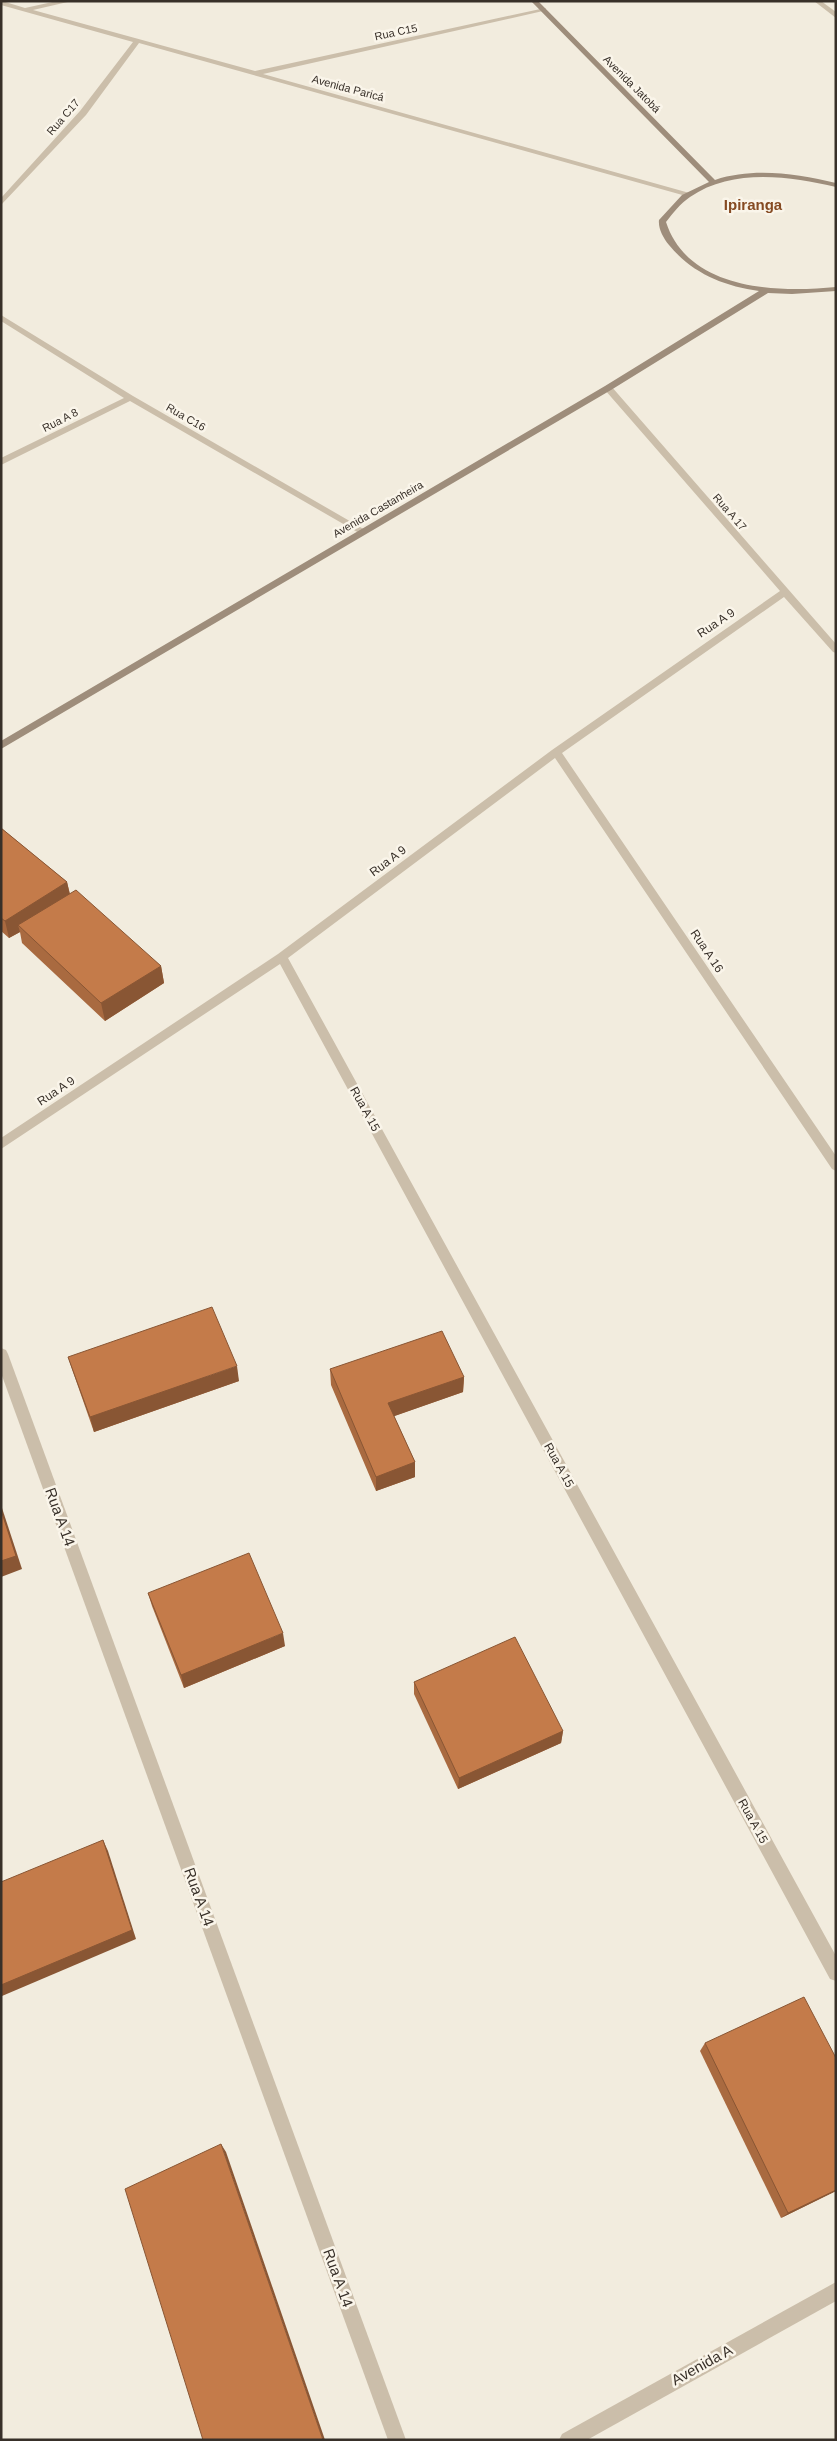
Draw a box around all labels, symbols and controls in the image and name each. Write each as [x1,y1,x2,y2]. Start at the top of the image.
street label: Rua C15 [374,22,418,42]
street label: Avenida Jatobá [601,53,664,116]
street label: Avenida Paricá [311,73,386,104]
street label: Rua C17 [44,97,82,137]
district label: Ipiranga [724,196,783,213]
street label: Rua C16 [164,401,208,433]
street label: Rua A 8 [40,406,80,434]
street label: Avenida Castanheira [331,478,426,540]
street label: Rua A 17 [711,491,749,533]
street label: Rua A 9 [695,605,738,641]
street label: Rua A 9 [367,843,409,879]
street label: Rua A 16 [688,927,727,975]
street label: Rua A 9 [35,1073,78,1109]
street label: Rua A 15 [347,1084,383,1134]
street label: Rua A 15 [541,1440,577,1490]
street label: Rua A 14 [42,1485,79,1548]
street label: Rua A 15 [735,1796,771,1846]
street label: Rua A 14 [181,1865,218,1928]
street label: Rua A 14 [320,2246,357,2309]
street label: Avenida A [668,2341,735,2388]

